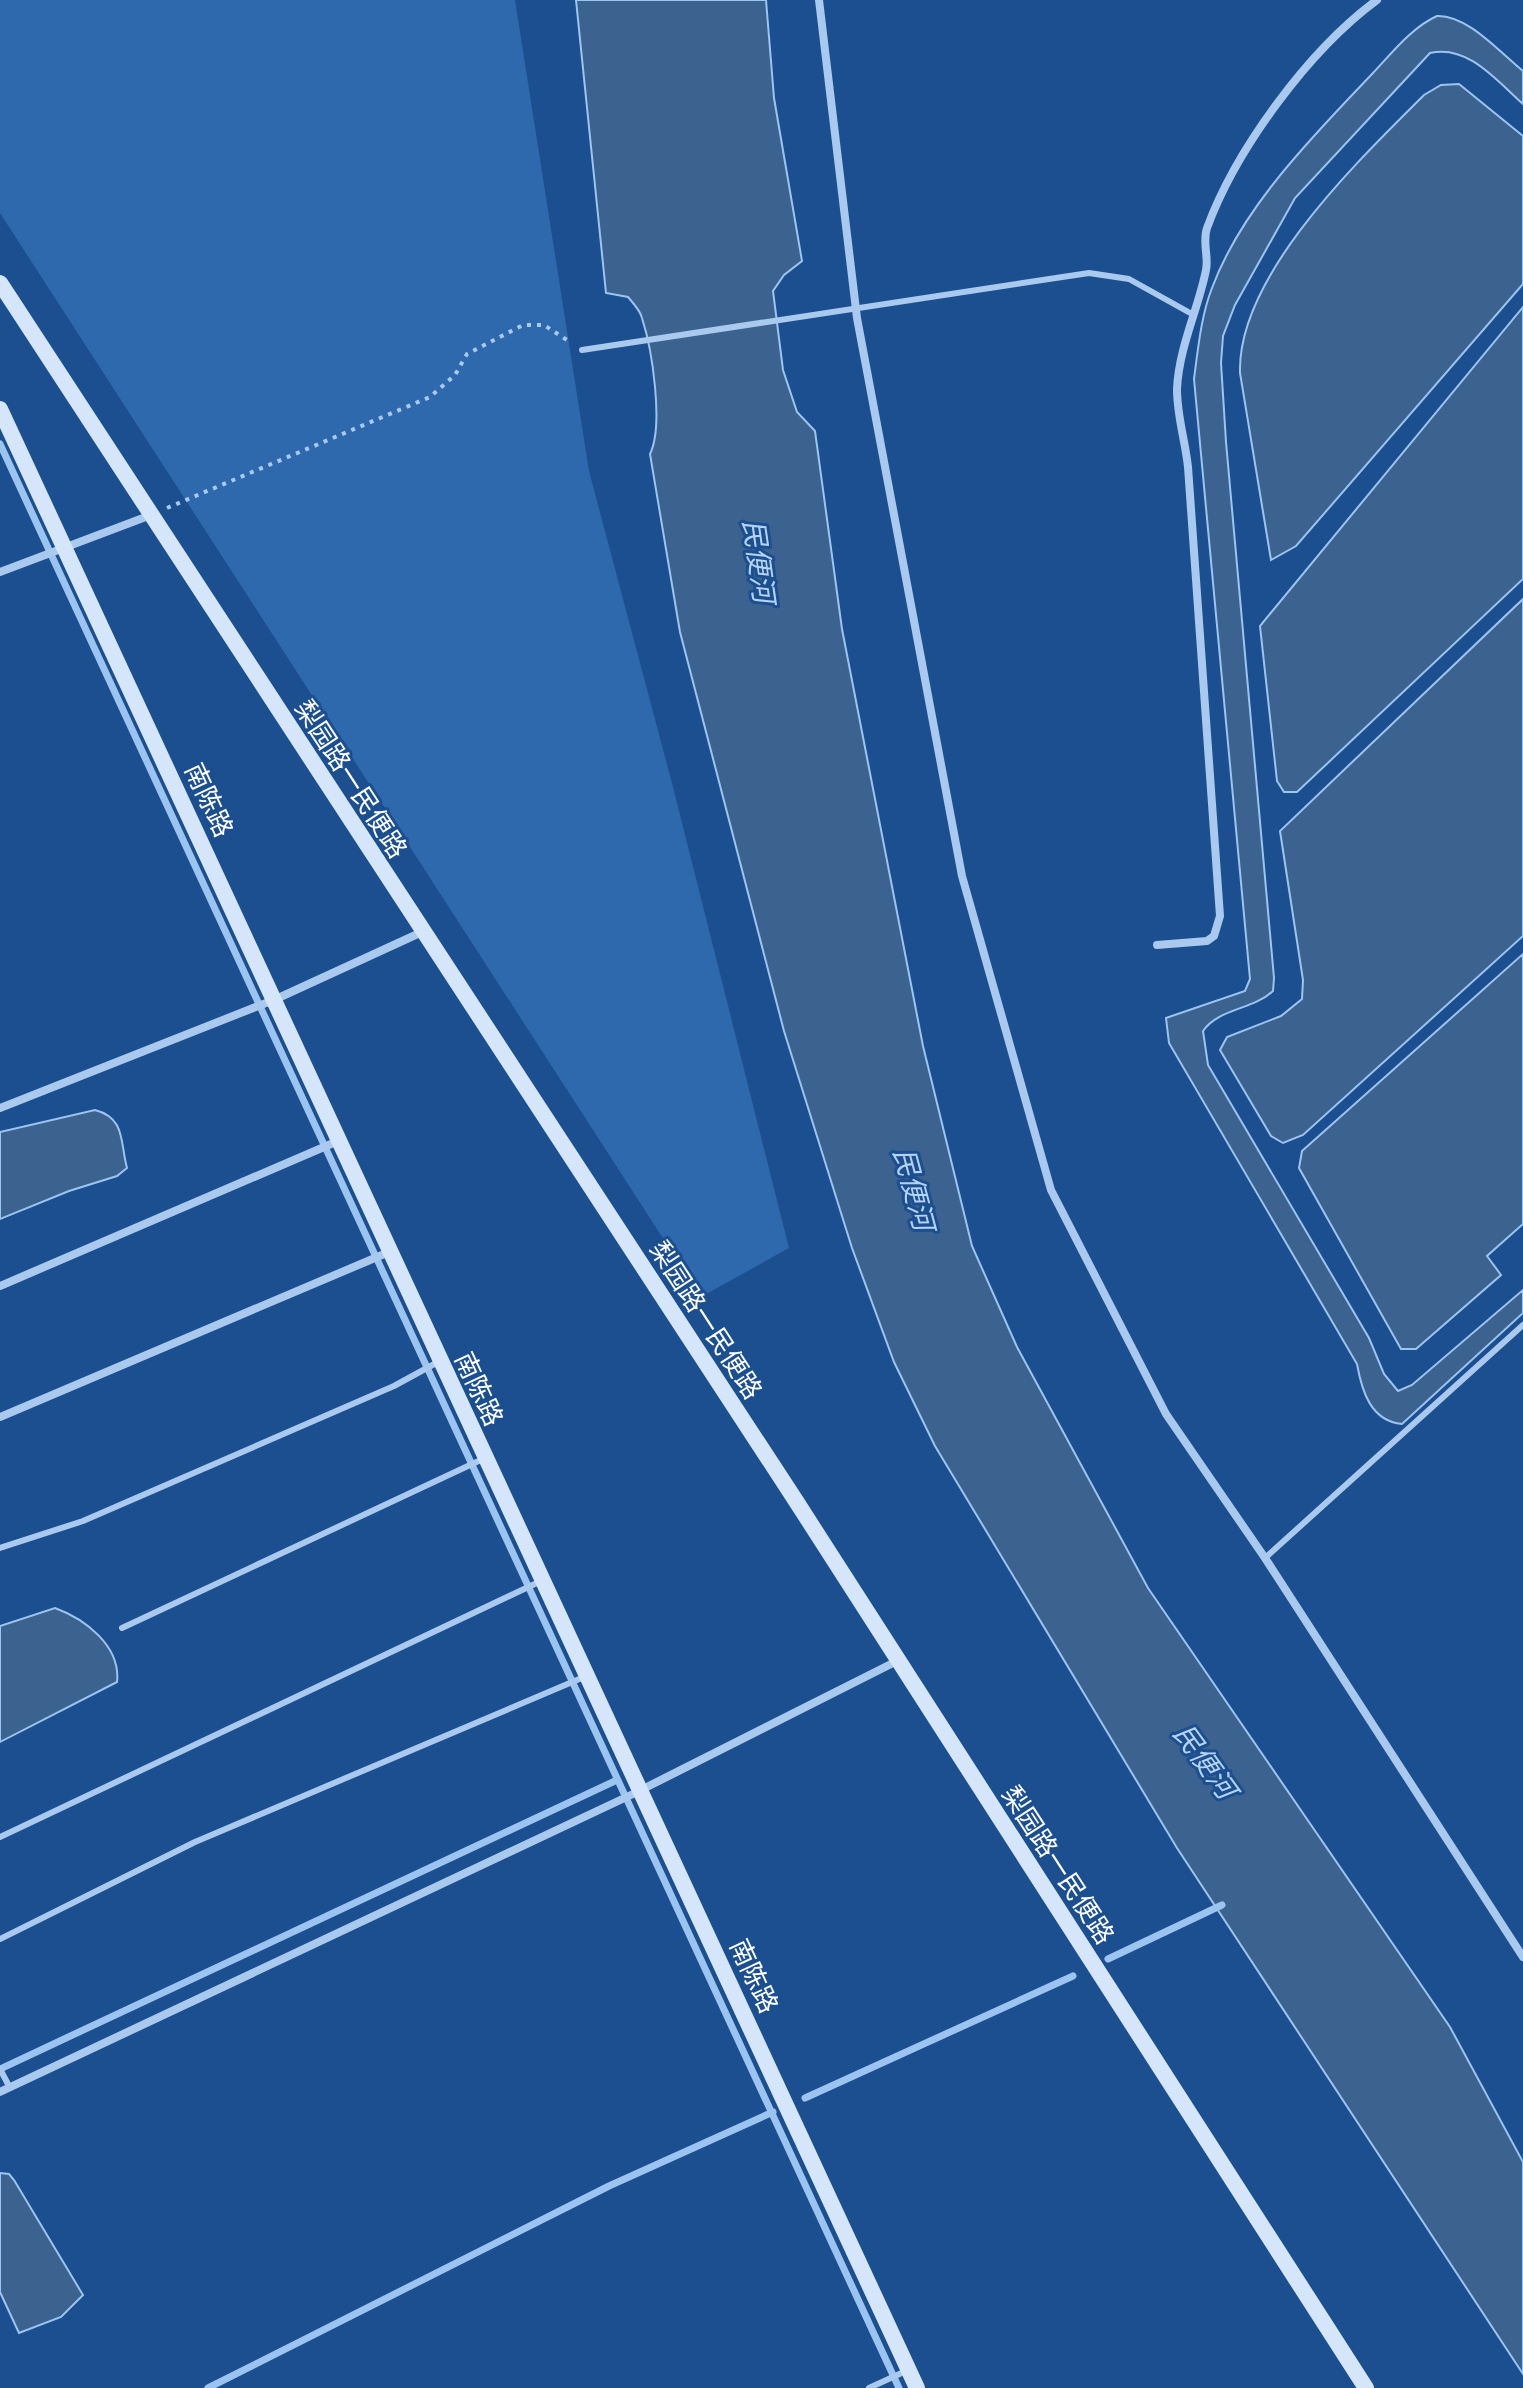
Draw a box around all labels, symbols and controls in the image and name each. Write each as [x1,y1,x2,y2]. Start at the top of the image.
water label: 民便河 [733,517,783,610]
street label: 梨园路一民便路 [286,693,415,865]
street label: 南陈路 [176,757,241,843]
water label: 民便河 [884,1144,944,1240]
street label: 梨园路一民便路 [641,1234,770,1406]
street label: 南陈路 [446,1346,511,1432]
water label: 民便河 [1164,1716,1247,1811]
street label: 梨园路一民便路 [993,1779,1122,1951]
street label: 南陈路 [721,1933,786,2019]

